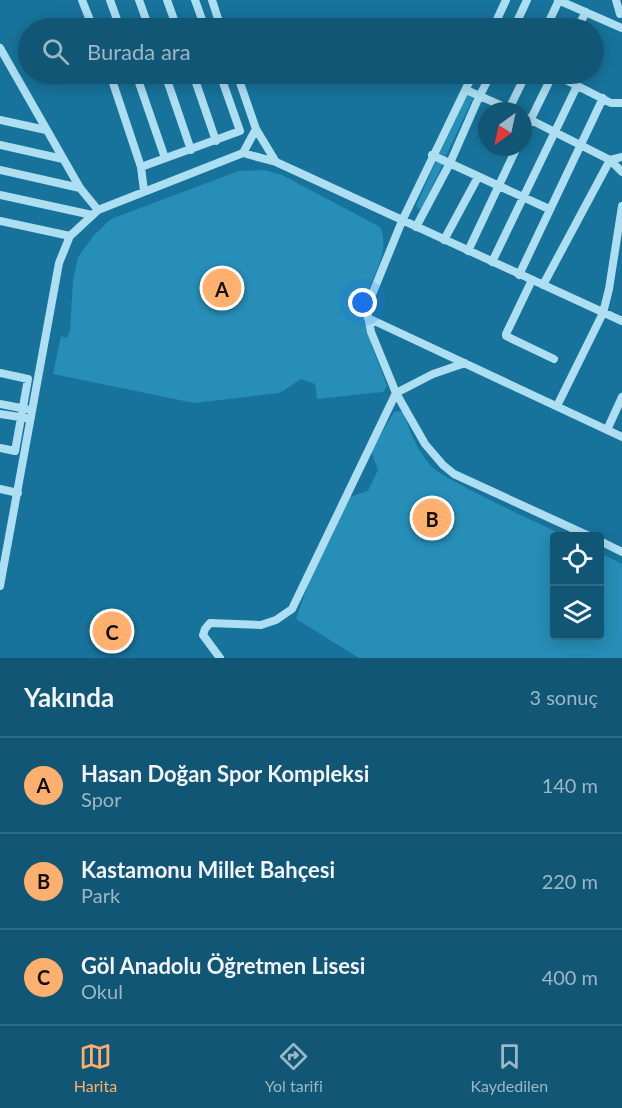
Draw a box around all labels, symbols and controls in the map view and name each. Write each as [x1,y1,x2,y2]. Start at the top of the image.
search box [18,18,604,84]
icon: search [39,35,72,68]
text: Burada ara [87,38,191,65]
north arrow [478,102,532,156]
pin: A [202,266,242,310]
your location [348,288,377,317]
pin: B [412,496,452,540]
map controls [550,532,604,640]
button: locate [550,532,604,586]
button: layers [550,586,604,640]
pin: C [92,608,132,654]
text: Yakında [24,681,114,713]
text: 3 sonuç [529,685,598,709]
text: Hasan Doğan Spor Kompleksi [81,760,369,787]
text: A [37,773,50,797]
text: 140 m [542,773,598,797]
text: Spor [81,787,121,811]
text: Kastamonu Millet Bahçesi [81,856,335,883]
text: B [37,869,50,893]
text: 220 m [542,869,598,893]
text: Park [81,883,120,907]
text: Göl Anadolu Öğretmen Lisesi [81,952,365,979]
text: C [37,965,50,989]
text: 400 m [542,965,598,989]
text: Okul [81,979,123,1003]
tab: Harita [74,1040,117,1095]
tab: Yol tarifi [265,1040,323,1095]
tab: Kaydedilen [470,1040,548,1095]

